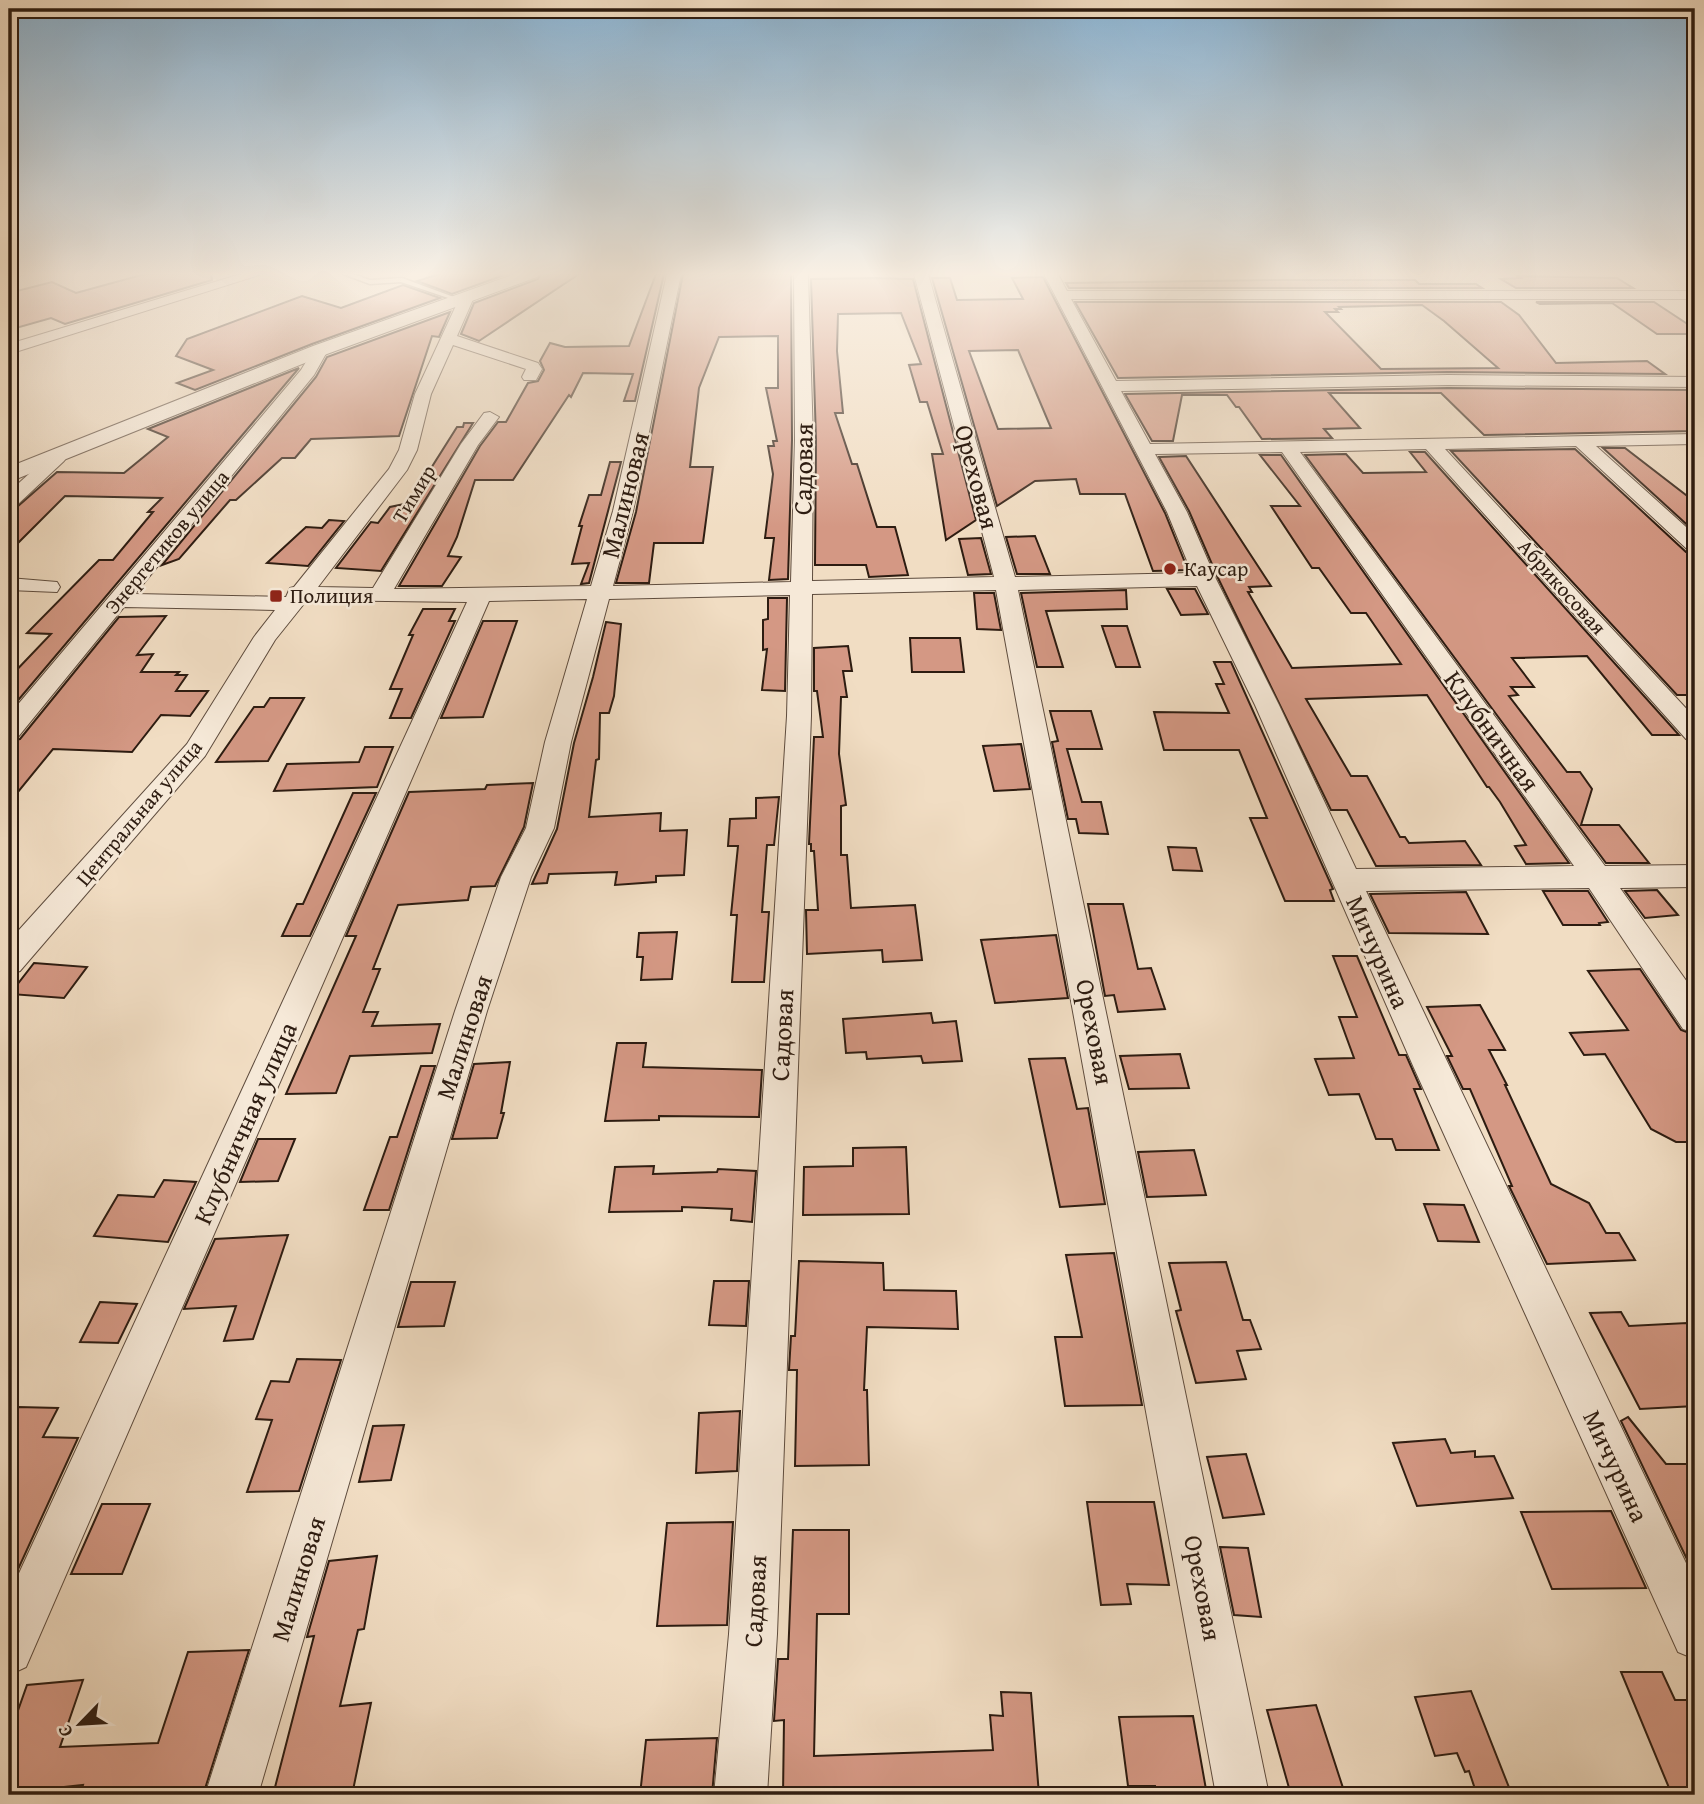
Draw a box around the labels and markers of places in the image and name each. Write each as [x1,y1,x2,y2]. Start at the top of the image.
place label: Каусар [1184,553,1248,584]
marker: Каусар [1162,561,1178,577]
place label: Полиция [290,580,374,611]
marker: Полиция [268,588,284,604]

